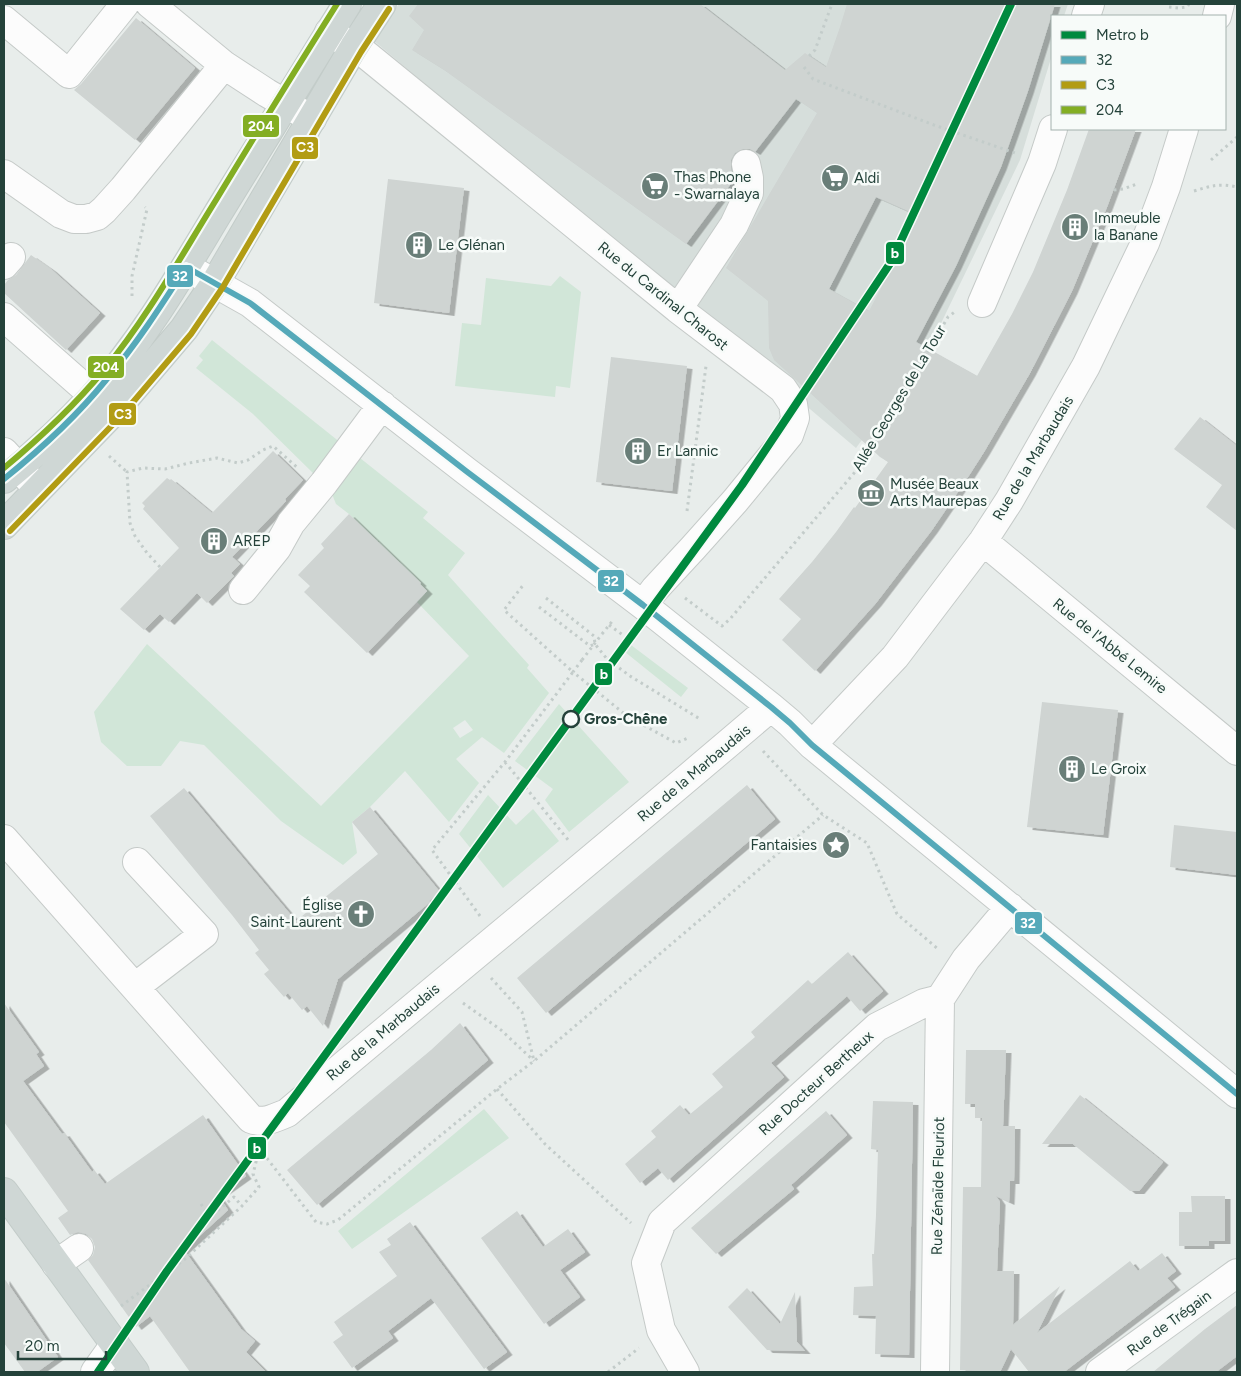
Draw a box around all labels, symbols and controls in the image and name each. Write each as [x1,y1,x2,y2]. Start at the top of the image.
legend [1051,15,1226,130]
text: Metro b [1096,26,1149,44]
text: 32 [1096,51,1113,69]
text: C3 [1096,76,1115,94]
text: 204 [1096,101,1123,119]
line badge: 204 [242,114,280,138]
text: 204 [248,118,274,135]
line badge: C3 [291,136,319,160]
text: C3 [296,139,314,156]
supermarket icon: Aldi [820,163,850,193]
place label: Thas Phone - Swarnalaya [674,168,760,203]
place label: Aldi [854,169,880,187]
supermarket icon: Thas Phone - Swarnalaya [640,171,670,201]
place label: Immeuble la Banane [1094,209,1160,244]
building icon: Immeuble la Banane [1060,212,1090,242]
building icon: Le Glénan [404,230,434,260]
place label: Le Glénan [438,236,505,254]
street label: Rue du Cardinal Charost [594,238,732,354]
line badge: b [885,241,905,265]
text: b [891,245,899,262]
line badge: 32 [166,264,194,288]
text: 32 [172,268,188,285]
street label: Allée Georges de La Tour [848,322,950,474]
line badge: 204 [87,355,125,379]
text: 204 [93,359,119,376]
street label: Rue de la Marbaudais [989,392,1077,524]
line badge: C3 [108,402,137,426]
text: C3 [114,406,132,423]
building icon: Er Lannic [623,436,653,466]
place label: Er Lannic [657,442,718,460]
place label: Musée Beaux Arts Maurepas [890,475,987,510]
museum icon: Musée Beaux Arts Maurepas [856,478,886,508]
building icon: AREP [199,526,229,556]
place label: AREP [233,532,270,550]
line badge: 32 [597,569,625,593]
text: 32 [603,573,619,590]
street label: Rue de l'Abbé Lemire [1049,594,1171,698]
line badge: b [594,662,613,686]
text: b [600,666,608,683]
marker: Gros-Chêne [562,710,580,728]
place label: Gros-Chêne [584,710,668,728]
street label: Rue de la Marbaudais [634,720,754,826]
building icon: Le Groix [1057,754,1087,784]
place label: Le Groix [1091,760,1146,778]
place icon: Fantaisies [821,830,851,860]
place label: Fantaisies [751,836,817,854]
place label: Église Saint-Laurent [250,896,342,931]
church icon: Église Saint-Laurent [346,899,376,929]
line badge: 32 [1014,911,1043,935]
text: 32 [1020,915,1036,932]
street label: Rue de la Marbaudais [323,979,443,1085]
street label: Rue Docteur Bertheux [755,1027,877,1139]
street label: Rue Zénaïde Fleuriot [928,1116,948,1255]
line badge: b [247,1136,267,1160]
text: b [253,1140,261,1157]
street label: Rue de Trégain [1123,1286,1215,1360]
scale bar [18,1328,105,1360]
text: 20 m [25,1337,59,1355]

